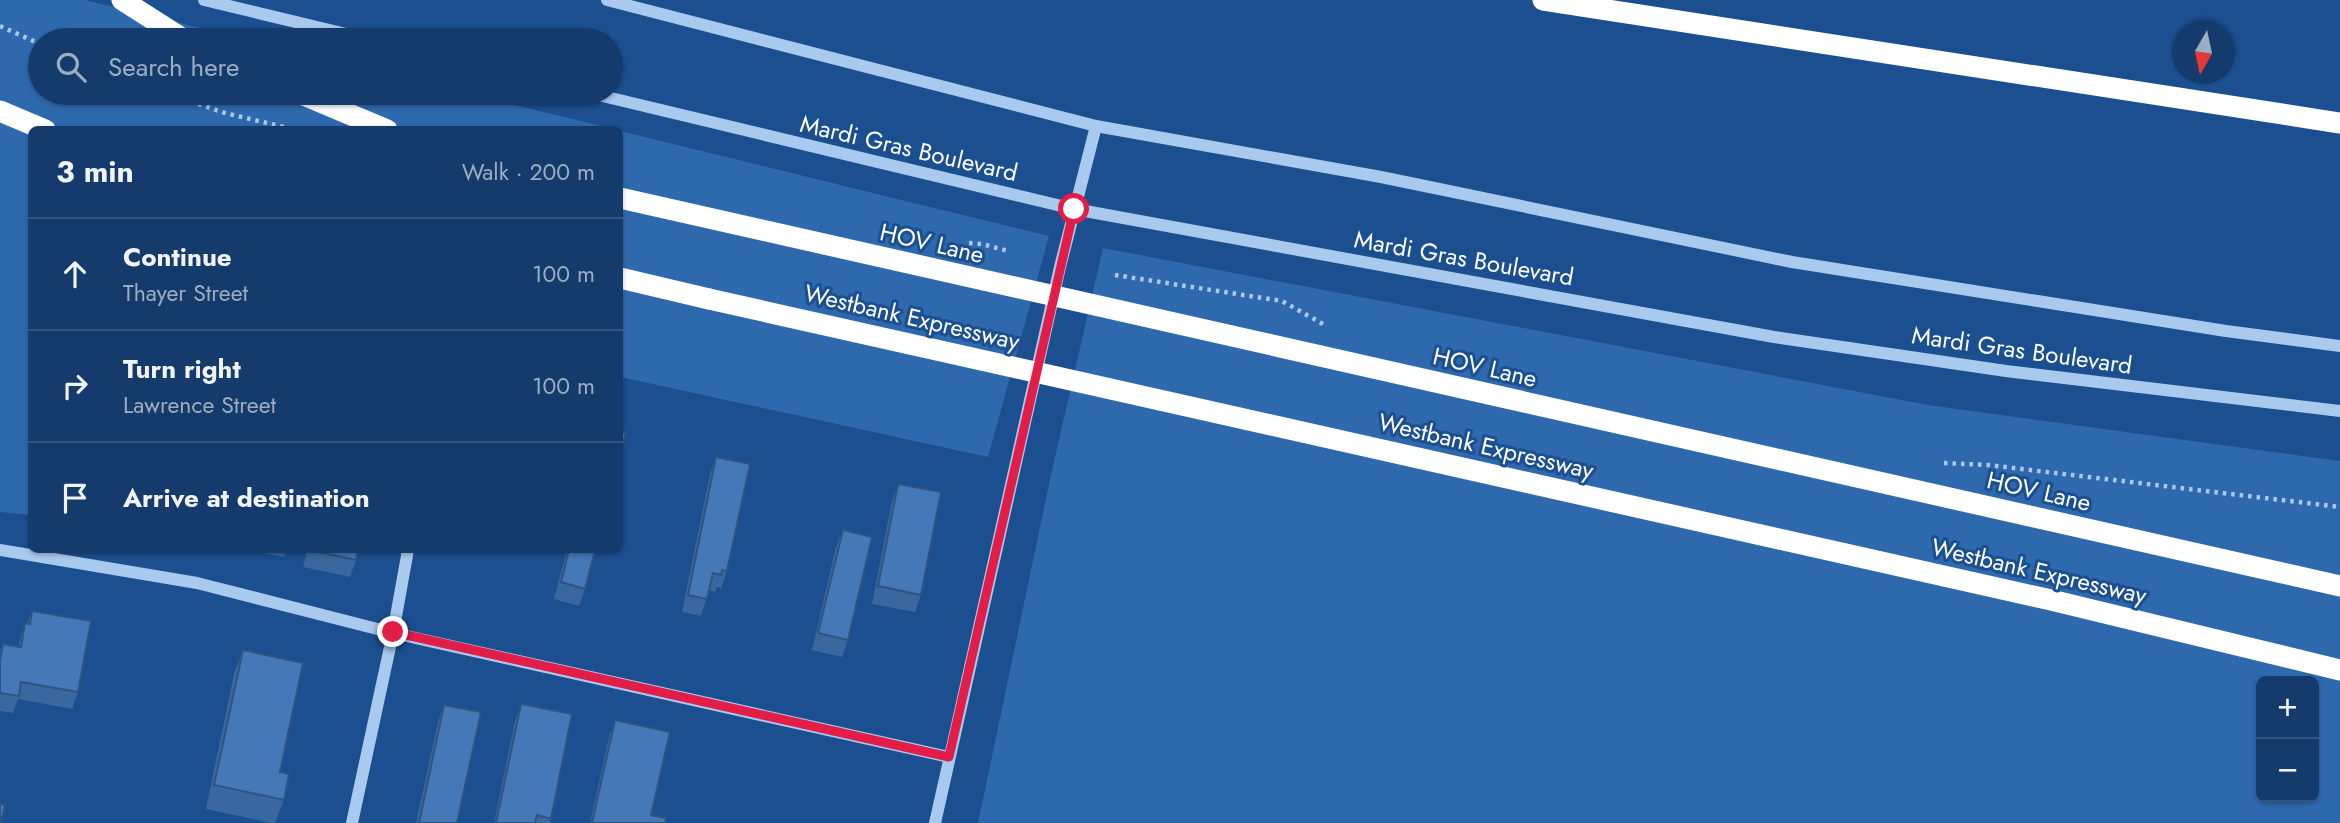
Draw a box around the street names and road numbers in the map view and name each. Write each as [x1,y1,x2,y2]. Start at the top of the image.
street label: Mardi Gras Boulevard [797,106,1021,190]
street label: HOV Lane [877,214,987,272]
street label: Mardi Gras Boulevard [1352,221,1576,295]
street label: Westbank Expressway [801,275,1024,359]
street label: Mardi Gras Boulevard [1910,317,2134,383]
street label: HOV Lane [1430,338,1540,396]
street label: Westbank Expressway [1375,404,1598,488]
street label: HOV Lane [1984,462,2094,520]
street label: Westbank Expressway [1928,529,2151,613]

